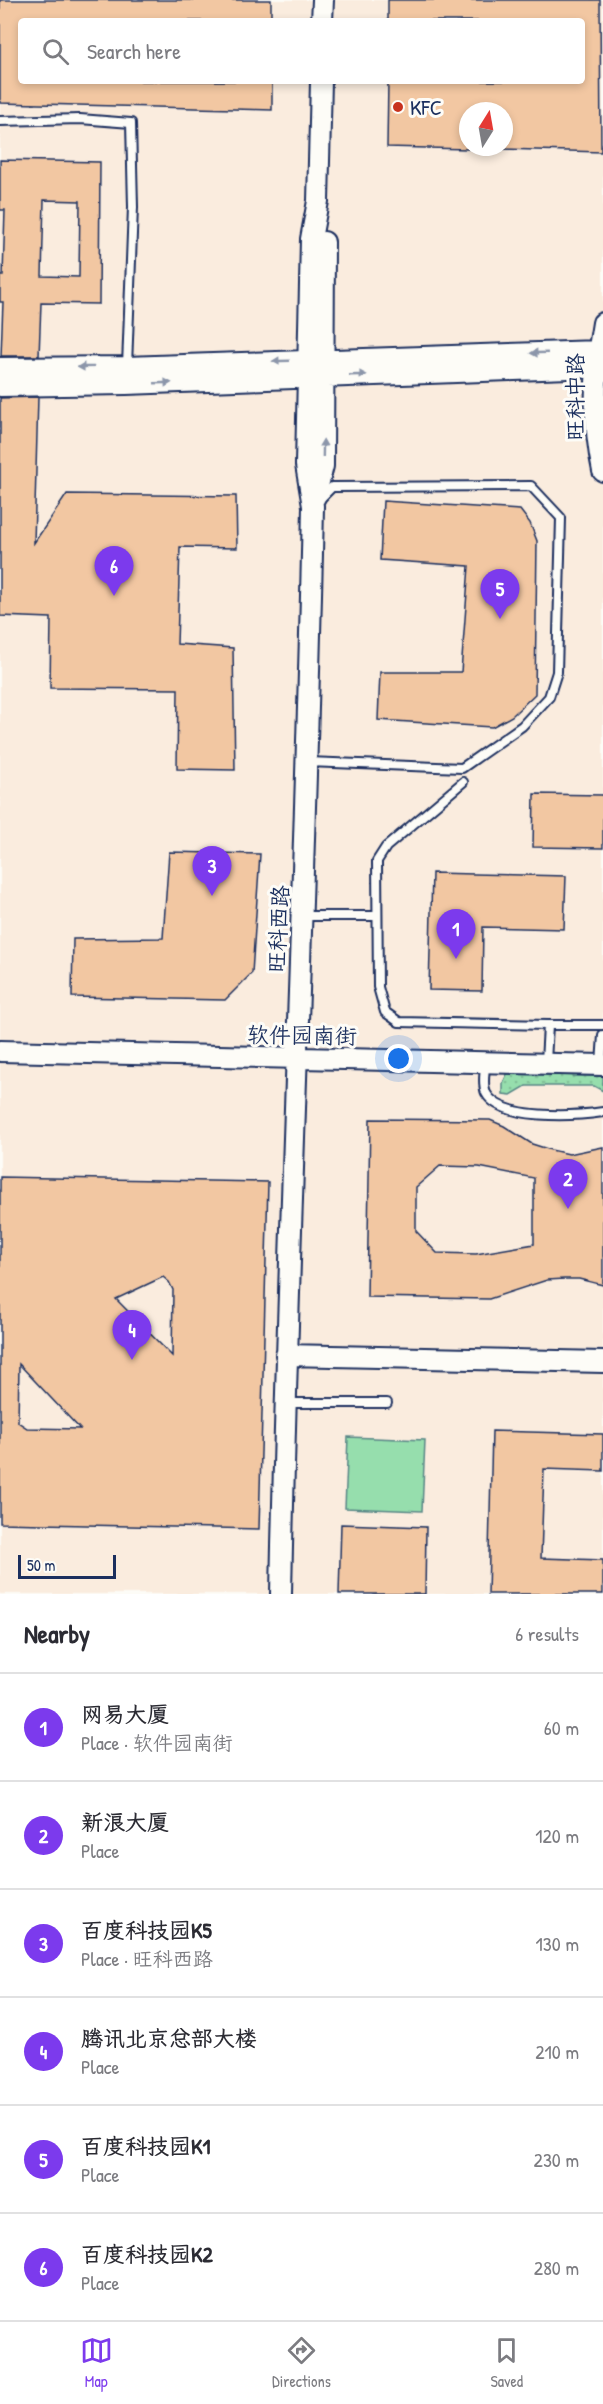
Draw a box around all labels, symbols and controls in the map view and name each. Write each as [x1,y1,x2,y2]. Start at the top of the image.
search box [18,18,585,84]
icon: search [39,35,72,68]
text: Search here [87,36,181,66]
place label: KFC [410,92,442,122]
marker: KFC [391,100,405,114]
north arrow [459,102,513,156]
one-way arrow [530,348,549,358]
street label: 旺科中路 [560,353,590,441]
one-way arrow [272,356,291,366]
one-way arrow [77,363,96,372]
one-way arrow [349,371,368,380]
one-way arrow [154,378,173,387]
one-way arrow [318,439,328,458]
pin: 6 [94,546,134,596]
pin: 5 [480,570,520,619]
pin: 3 [192,846,232,896]
street label: 旺科西路 [261,884,295,974]
pin: 1 [436,910,476,959]
street label: 软件园南街 [247,1019,357,1051]
your location [384,1044,413,1073]
pin: 2 [548,1160,588,1209]
pin: 4 [112,1310,152,1360]
scale bar [18,1552,116,1580]
text: 50 m [27,1554,56,1576]
text: Nearby [24,1616,90,1651]
text: 6 results [515,1620,579,1647]
text: 网易大厦 [81,1699,169,1729]
text: 1 [40,1714,47,1741]
text: 60 m [544,1714,579,1741]
text: Place · 软件园南街 [81,1729,233,1756]
text: 新浪大厦 [81,1807,169,1837]
text: 2 [39,1822,48,1849]
text: 120 m [535,1822,579,1849]
text: Place [81,1837,120,1864]
text: 百度科技园K5 [81,1915,212,1945]
text: 3 [39,1930,48,1957]
text: 130 m [536,1930,579,1957]
text: Place · 旺科西路 [81,1945,213,1972]
text: 腾讯北京总部大楼 [81,2023,257,2053]
text: 4 [40,2038,47,2065]
text: 210 m [535,2038,579,2065]
text: Place [81,2053,120,2080]
text: 百度科技园K1 [81,2131,211,2161]
text: 5 [39,2146,48,2173]
text: 230 m [534,2146,579,2173]
text: Place [81,2161,120,2188]
text: 百度科技园K2 [81,2239,213,2269]
text: 6 [40,2254,47,2281]
text: 280 m [534,2254,579,2281]
text: Place [81,2269,120,2296]
tab: Map [80,2334,113,2392]
tab: Directions [272,2334,331,2392]
tab: Saved [490,2334,523,2392]

